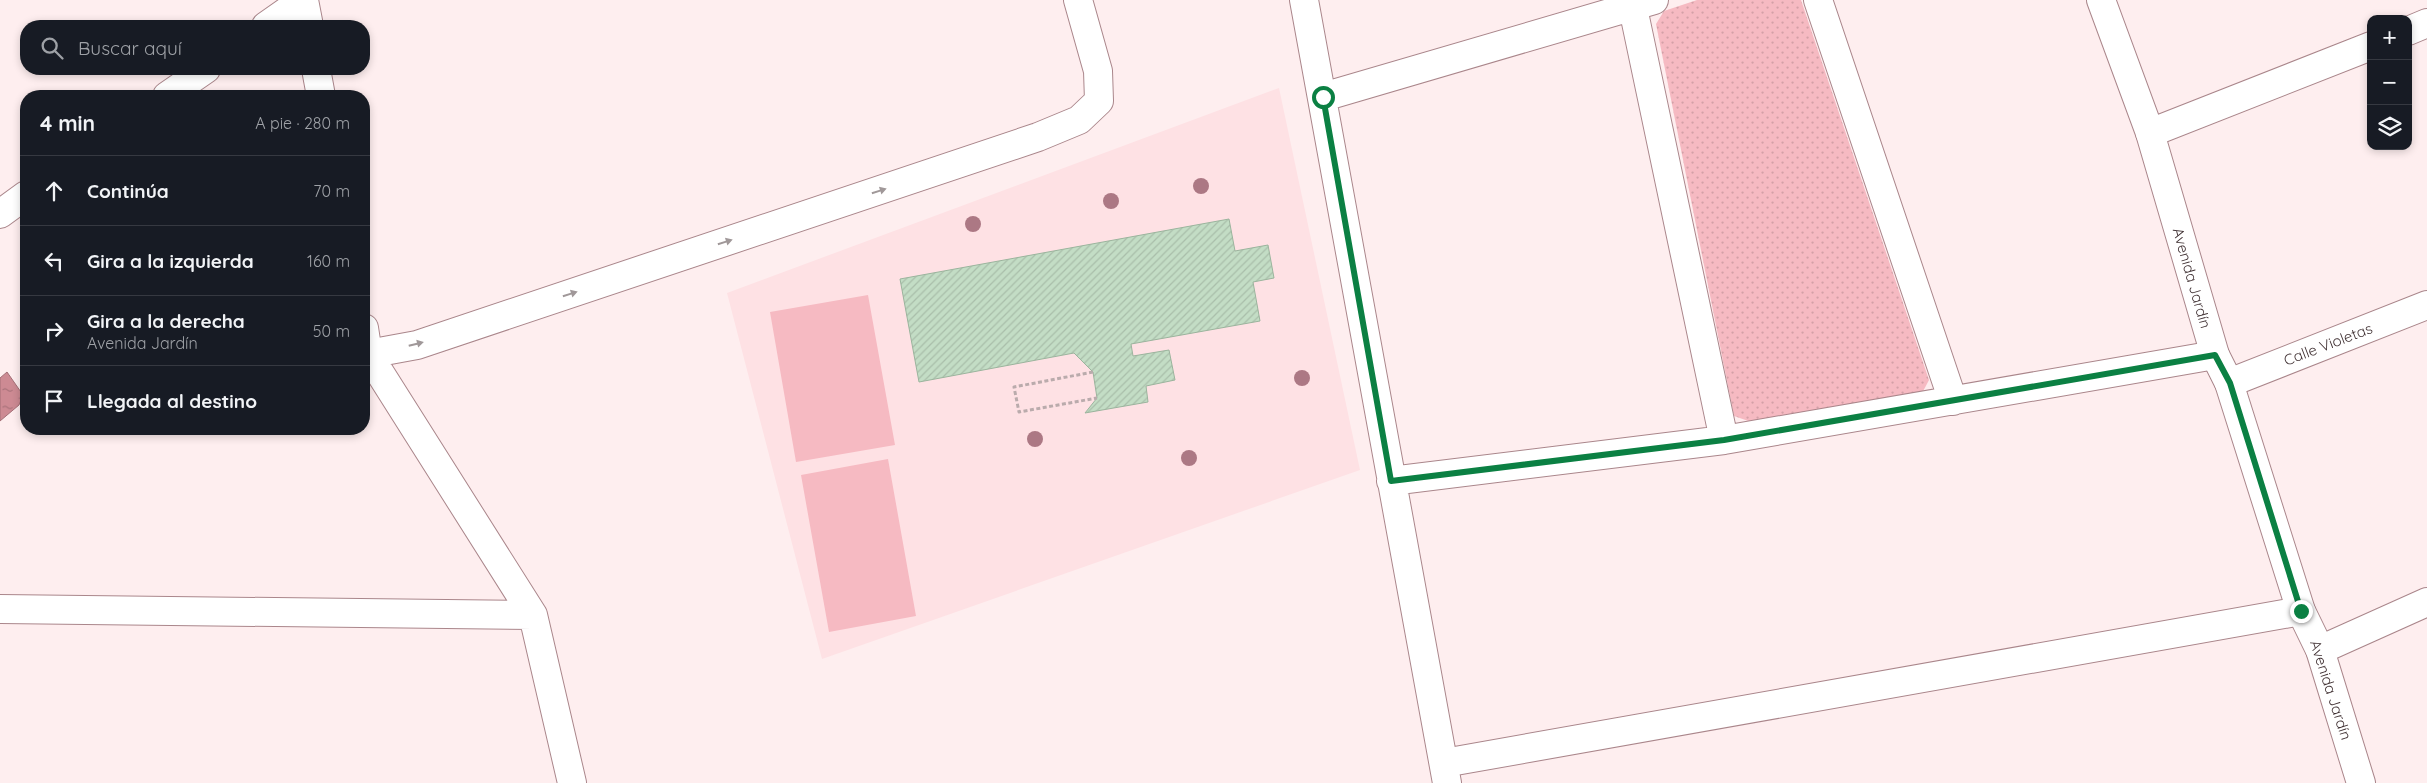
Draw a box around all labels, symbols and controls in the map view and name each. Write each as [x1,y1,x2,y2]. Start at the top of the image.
map controls [2367,15,2412,150]
button: + [2367,15,2412,60]
search box [20,20,370,75]
icon: search [38,34,66,62]
text: Buscar aquí [78,36,182,60]
button: − [2367,60,2412,105]
route start [1312,86,1335,109]
button: layers [2367,105,2412,150]
text: 4 min [40,110,95,136]
text: A pie · 280 m [255,113,350,133]
icon: ahead [40,177,68,205]
text: Continúa [87,179,169,203]
text: 70 m [313,181,350,201]
one-way arrow [871,186,886,194]
street label: Avenida Jardín [2169,225,2215,331]
one-way arrow [717,238,732,245]
icon: left [40,247,68,275]
text: Gira a la izquierda [87,249,254,273]
text: 160 m [307,251,350,271]
one-way arrow [563,289,578,297]
text: Gira a la derecha [87,309,245,333]
icon: right [40,317,68,345]
street label: Calle Violetas [2281,318,2375,370]
text: 50 m [313,321,350,341]
text: Avenida Jardín [87,333,198,353]
one-way arrow [409,340,424,348]
icon: arrive [40,387,68,415]
text: Llegada al destino [87,389,257,413]
route end [2290,600,2313,623]
street label: Avenida Jardín [2306,638,2356,742]

